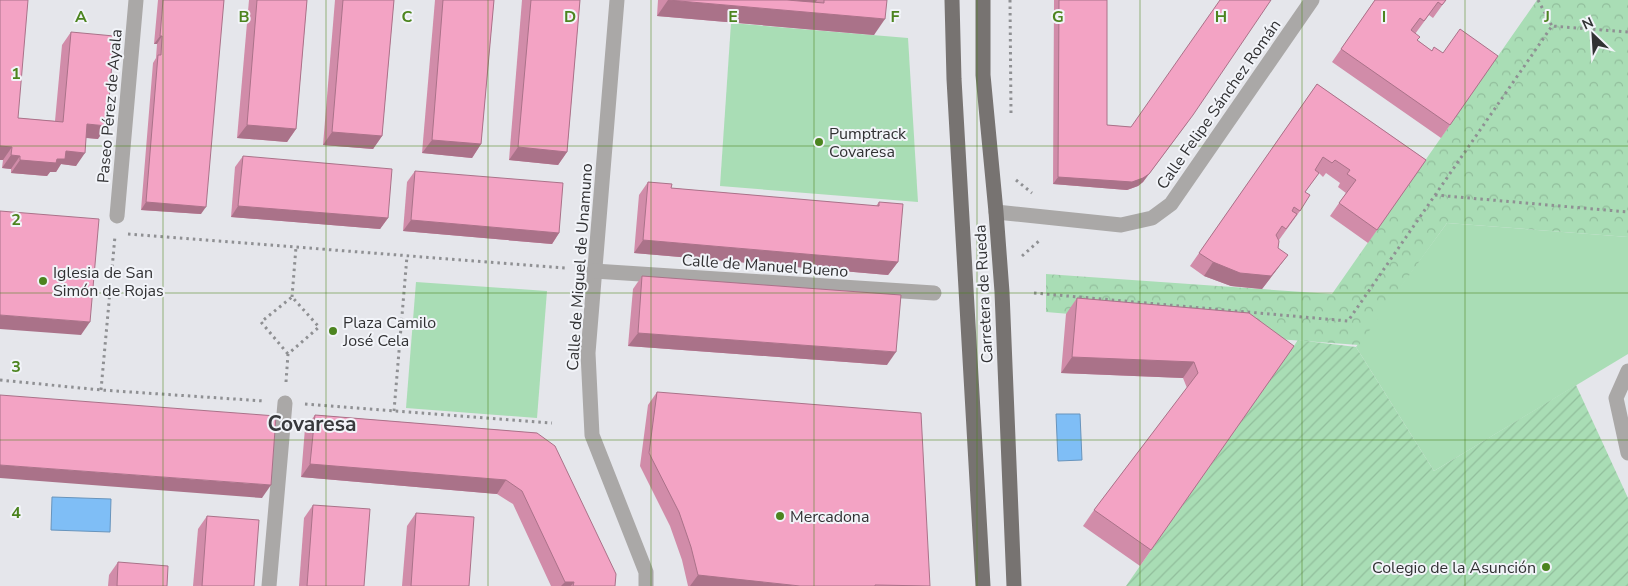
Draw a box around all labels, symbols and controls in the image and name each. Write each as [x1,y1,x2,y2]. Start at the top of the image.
text: A [75,6,87,28]
text: B [238,6,250,28]
text: C [402,6,413,28]
text: D [564,6,576,28]
text: E [728,6,738,28]
text: F [891,6,900,28]
text: G [1052,6,1064,28]
text: H [1215,6,1227,28]
text: I [1382,6,1386,28]
text: J [1543,6,1550,28]
north arrow [1568,10,1618,60]
text: N [1579,13,1596,34]
street label: Calle Felipe Sánchez Román [1152,15,1286,194]
street label: Paseo Pérez de Ayala [92,28,128,184]
text: 1 [11,63,21,85]
place label: Pumptrack Covaresa [829,123,907,163]
marker: Pumptrack Covaresa [813,136,825,148]
street label: Calle de Miguel de Unamuno [562,163,598,372]
text: 2 [11,209,21,231]
street label: Carretera de Rueda [969,224,999,364]
street label: Calle de Manuel Bueno [681,249,849,283]
place label: Iglesia de San Simón de Rojas [53,262,164,302]
marker: Iglesia de San Simón de Rojas [37,275,49,287]
place label: Plaza Camilo José Cela [342,312,436,352]
marker: Plaza Camilo José Cela [327,325,339,337]
text: 3 [11,356,21,378]
district label: Covaresa [268,410,356,438]
text: 4 [11,502,21,524]
place label: Mercadona [790,506,869,528]
marker: Mercadona [774,510,786,522]
place label: Colegio de la Asunción [1372,557,1536,579]
marker: Colegio de la Asunción [1540,561,1552,573]

